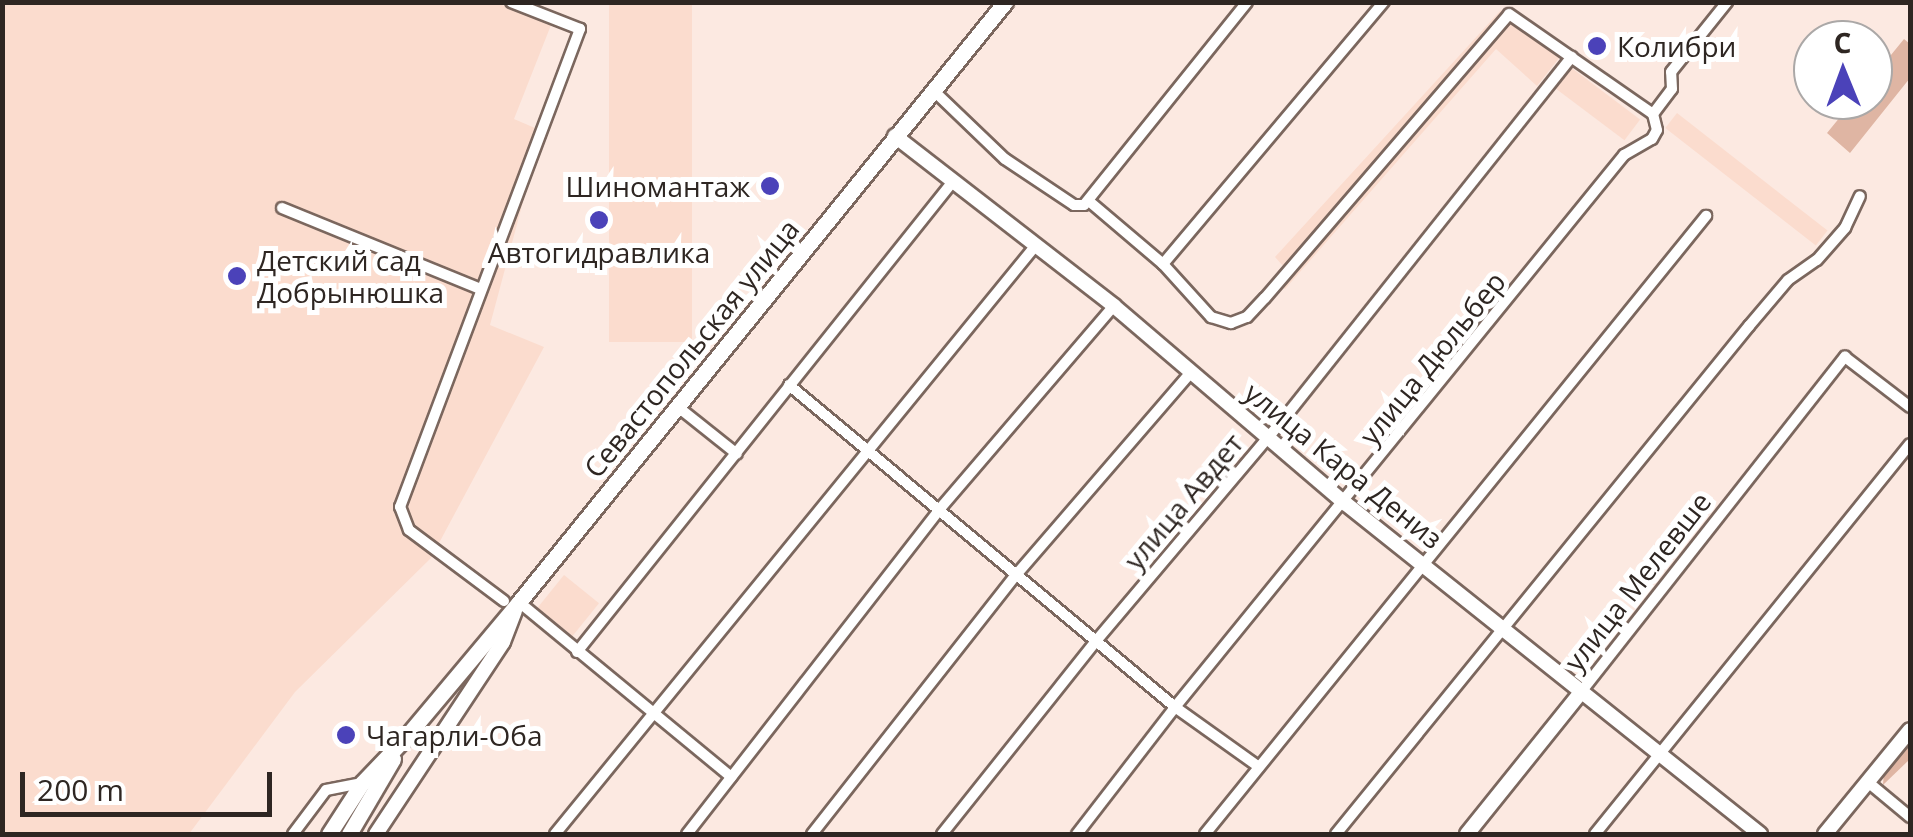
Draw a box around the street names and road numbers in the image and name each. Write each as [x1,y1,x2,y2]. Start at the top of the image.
street label: Севастопольская улица [577,212,805,484]
street label: улица Дюльбер [1352,265,1512,451]
street label: улица Кара Дениз [1238,375,1450,555]
street label: улица Авдет [1116,426,1250,576]
street label: улица Мелевше [1557,485,1717,677]

